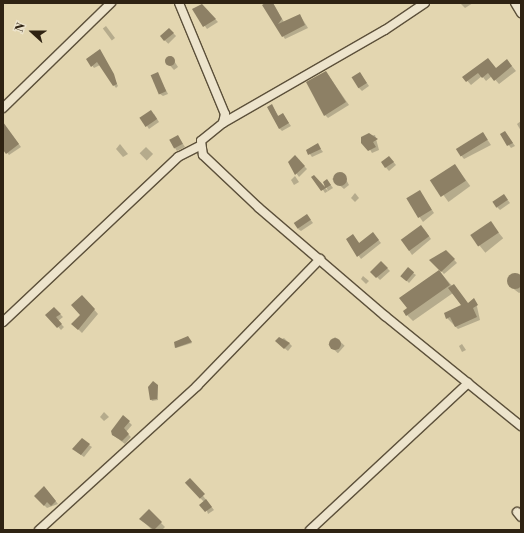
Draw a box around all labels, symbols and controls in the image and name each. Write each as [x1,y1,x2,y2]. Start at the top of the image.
north arrow [12,12,52,52]
text: N [13,21,29,34]

